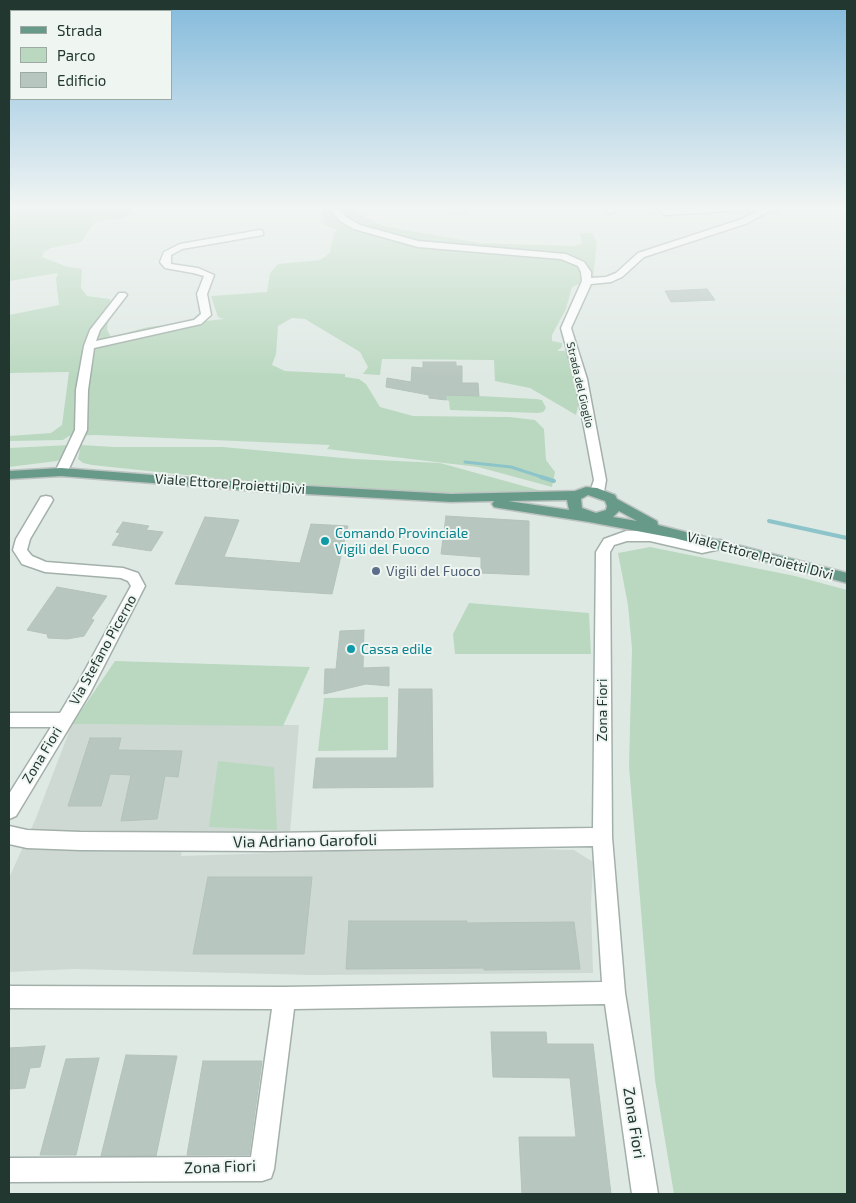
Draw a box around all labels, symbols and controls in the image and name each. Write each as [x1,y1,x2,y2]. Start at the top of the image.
legend [10,10,172,100]
text: Strada [57,21,102,39]
text: Parco [57,46,96,64]
text: Edificio [57,71,106,89]
street label: Strada del Gioglio [564,341,596,429]
street label: Viale Ettore Proietti Divi [154,470,306,498]
place label: Comando Provinciale Vigili del Fuoco [335,525,468,558]
street label: Viale Ettore Proietti Divi [685,528,835,584]
marker: Comando Provinciale Vigili del Fuoco [319,535,331,547]
place label: Vigili del Fuoco [386,563,481,579]
marker: Vigili del Fuoco [370,565,382,577]
street label: Via Stefano Picerno [66,592,140,708]
place label: Cassa edile [361,641,432,657]
marker: Cassa edile [345,643,357,655]
street label: Zona Fiori [594,679,610,741]
street label: Zona Fiori [19,724,65,786]
street label: Via Adriano Garofoli [233,830,377,852]
street label: Zona Fiori [619,1086,649,1160]
street label: Zona Fiori [184,1156,256,1178]

